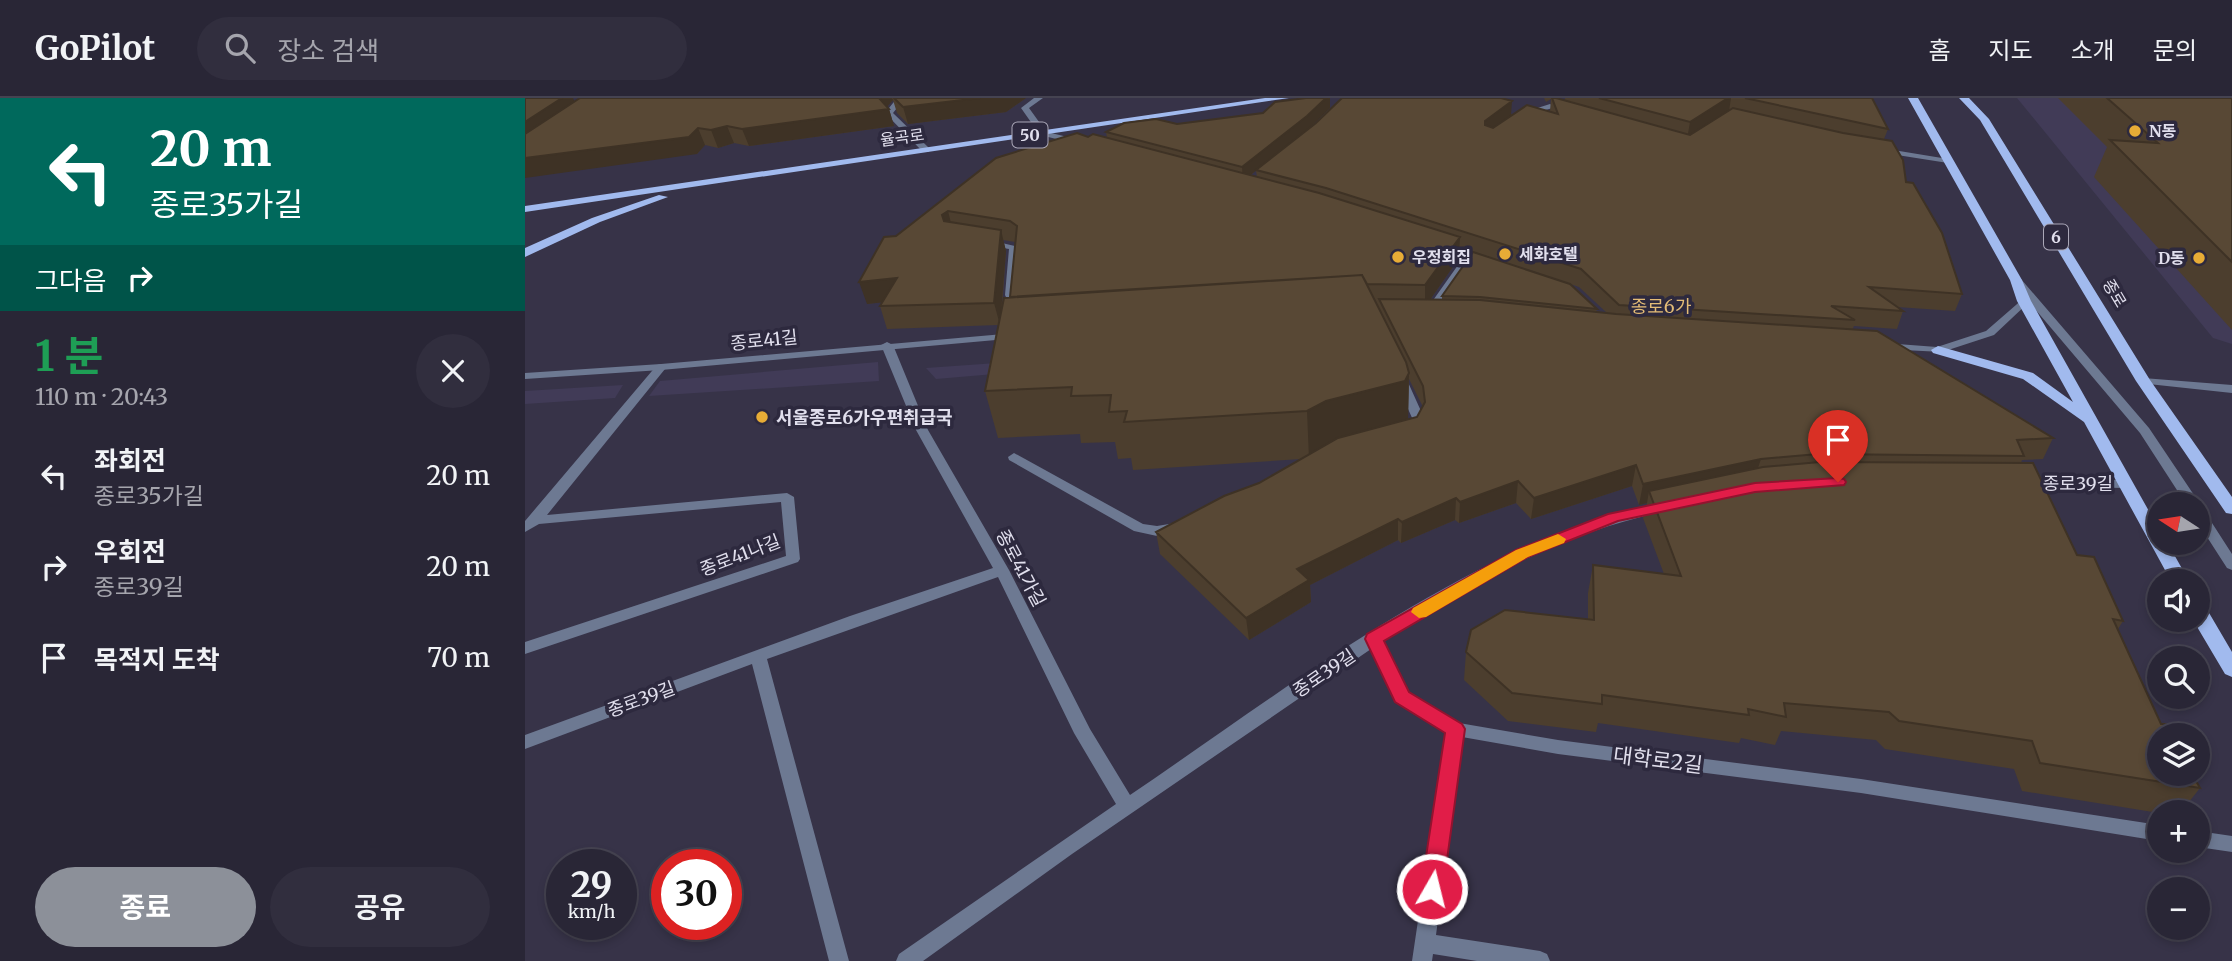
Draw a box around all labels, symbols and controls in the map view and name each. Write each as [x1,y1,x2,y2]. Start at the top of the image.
search box [197,17,687,80]
text: GoPilot [35,28,155,69]
icon: search [221,29,259,67]
text: 장소 검색 [277,34,379,67]
text: 홈 [1928,35,1950,66]
text: 지도 [1988,35,2033,66]
text: 소개 [2071,35,2115,66]
text: 문의 [2153,35,2197,66]
text: 20 m [150,118,271,179]
place label: N동 [2149,121,2176,141]
road number: 50 [1013,122,1047,148]
marker: N동 [2127,123,2143,139]
street label: 율곡로 [879,124,926,150]
icon: left [35,126,126,217]
text: 종로35가길 [150,185,303,225]
road number: 6 [2044,225,2068,250]
place label: 세화호텔 [1519,244,1578,264]
marker: 세화호텔 [1497,246,1513,262]
place label: 우정회집 [1412,247,1471,267]
place label: D동 [2158,248,2185,268]
marker: 우정회집 [1390,249,1406,265]
marker: D동 [2191,250,2207,266]
icon: right [121,259,159,297]
text: 그다음 [35,264,107,297]
street label: 종로 [2099,275,2131,311]
district label: 종로6가 [1631,295,1692,318]
street label: 종로41길 [729,325,799,355]
text: 1 분 [35,330,103,382]
button: close [416,334,490,408]
text: 110 m · 20:43 [35,382,168,411]
place label: 서울종로6가우편취급국 [776,406,953,429]
marker: 서울종로6가우편취급국 [754,409,770,425]
pin [1808,410,1868,482]
icon: arrive [1819,421,1857,459]
text: 좌회전 [94,444,166,477]
icon: left [35,457,73,495]
text: 20 m [426,459,490,492]
street label: 종로39길 [2043,472,2113,495]
text: 종로35가길 [94,481,204,510]
north arrow [2147,492,2210,555]
map controls [2147,492,2210,940]
street label: 종로41가길 [991,525,1051,611]
street label: 종로41나길 [697,529,783,581]
text: 우회전 [94,535,166,568]
icon: right [35,548,73,586]
text: 20 m [426,550,490,583]
button: sound [2147,569,2210,632]
text: 종로39길 [94,572,184,601]
icon: arrive [35,639,73,677]
text: 70 m [427,641,490,674]
text: 목적지 도착 [94,643,220,676]
street label: 종로39길 [1288,644,1360,702]
button: search [2147,646,2210,709]
street label: 종로39길 [604,676,678,722]
button: layers [2147,723,2210,786]
street label: 대학로2길 [1612,741,1704,779]
button: + [2147,800,2210,863]
speed limit sign: 30 [651,849,742,940]
position arrow [1395,852,1469,926]
text: 29 [571,863,612,907]
button: 종료 [35,867,256,947]
button: 공유 [270,867,490,947]
button: − [2147,877,2210,940]
text: km/h [568,900,615,923]

